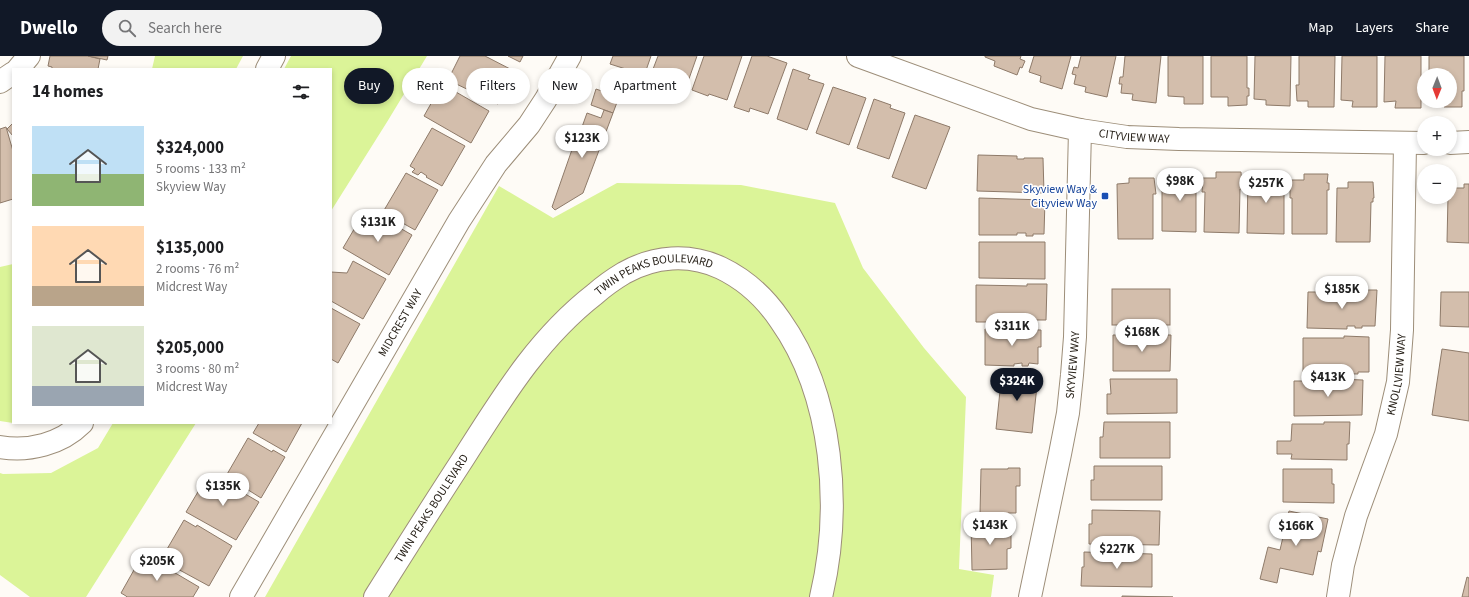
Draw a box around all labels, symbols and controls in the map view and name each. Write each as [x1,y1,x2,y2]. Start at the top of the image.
search box [102,10,382,46]
text: Dwello [20,15,78,42]
icon: search [116,17,138,39]
text: Search here [148,18,222,39]
text: Map [1308,18,1333,38]
text: Layers [1355,18,1393,38]
text: Share [1415,18,1449,38]
chip: Buy [344,68,394,104]
chip: Rent [402,68,458,104]
chip: Filters [466,68,530,104]
chip: New [538,68,592,104]
chip: Apartment [600,68,691,104]
north arrow [1417,68,1457,108]
map controls [1417,68,1457,204]
text: 14 homes [32,80,103,104]
icon: filters [290,81,312,103]
button: + [1417,116,1457,156]
street label: CITYVIEW WAY [1098,124,1170,147]
pin: $123K [554,125,610,159]
text: $123K [564,129,600,147]
text: $324,000 [156,136,224,160]
icon: home [64,142,112,190]
text: 5 rooms · 133 m² [156,160,246,178]
button: − [1417,164,1457,204]
pin: $98K [1156,168,1204,202]
pin: $257K [1238,170,1294,204]
text: $98K [1166,172,1194,190]
text: $257K [1248,174,1284,192]
text: Skyview Way [156,178,226,196]
place label: Skyview Way & Cityview Way [1023,181,1098,212]
marker: Skyview Way & Cityview Way [1100,191,1110,201]
pin: $131K [350,209,406,243]
text: $131K [360,213,396,231]
text: $135,000 [156,236,224,260]
icon: home [64,242,112,290]
street label: TWIN PEAKS BOULEVARD [591,250,716,299]
text: 2 rooms · 76 m² [156,260,239,278]
pin: $185K [1314,276,1370,310]
text: Midcrest Way [156,278,227,296]
text: $185K [1324,280,1360,298]
street label: MIDCREST WAY [374,285,427,360]
pin: $311K [984,313,1040,347]
text: $311K [994,317,1030,335]
pin: $168K [1114,319,1170,353]
text: $168K [1124,323,1160,341]
street label: SKYVIEW WAY [1061,331,1084,400]
street label: KNOLLVIEW WAY [1382,333,1410,417]
text: $205,000 [156,336,224,360]
icon: home [64,342,112,390]
text: 3 rooms · 80 m² [156,360,239,378]
pin: $413K [1300,364,1356,398]
pin: $324K [989,368,1045,402]
text: $413K [1310,368,1346,386]
text: $324K [999,372,1035,390]
text: Midcrest Way [156,378,227,396]
street label: TWIN PEAKS BOULEVARD [390,451,473,566]
pin: $135K [195,473,251,507]
text: $135K [205,477,241,495]
pin: $143K [962,512,1018,546]
pin: $166K [1268,513,1324,547]
text: $143K [972,516,1008,534]
text: $166K [1278,517,1314,535]
pin: $227K [1089,536,1145,570]
text: $227K [1099,540,1135,558]
pin: $205K [129,548,185,582]
text: $205K [139,552,175,570]

